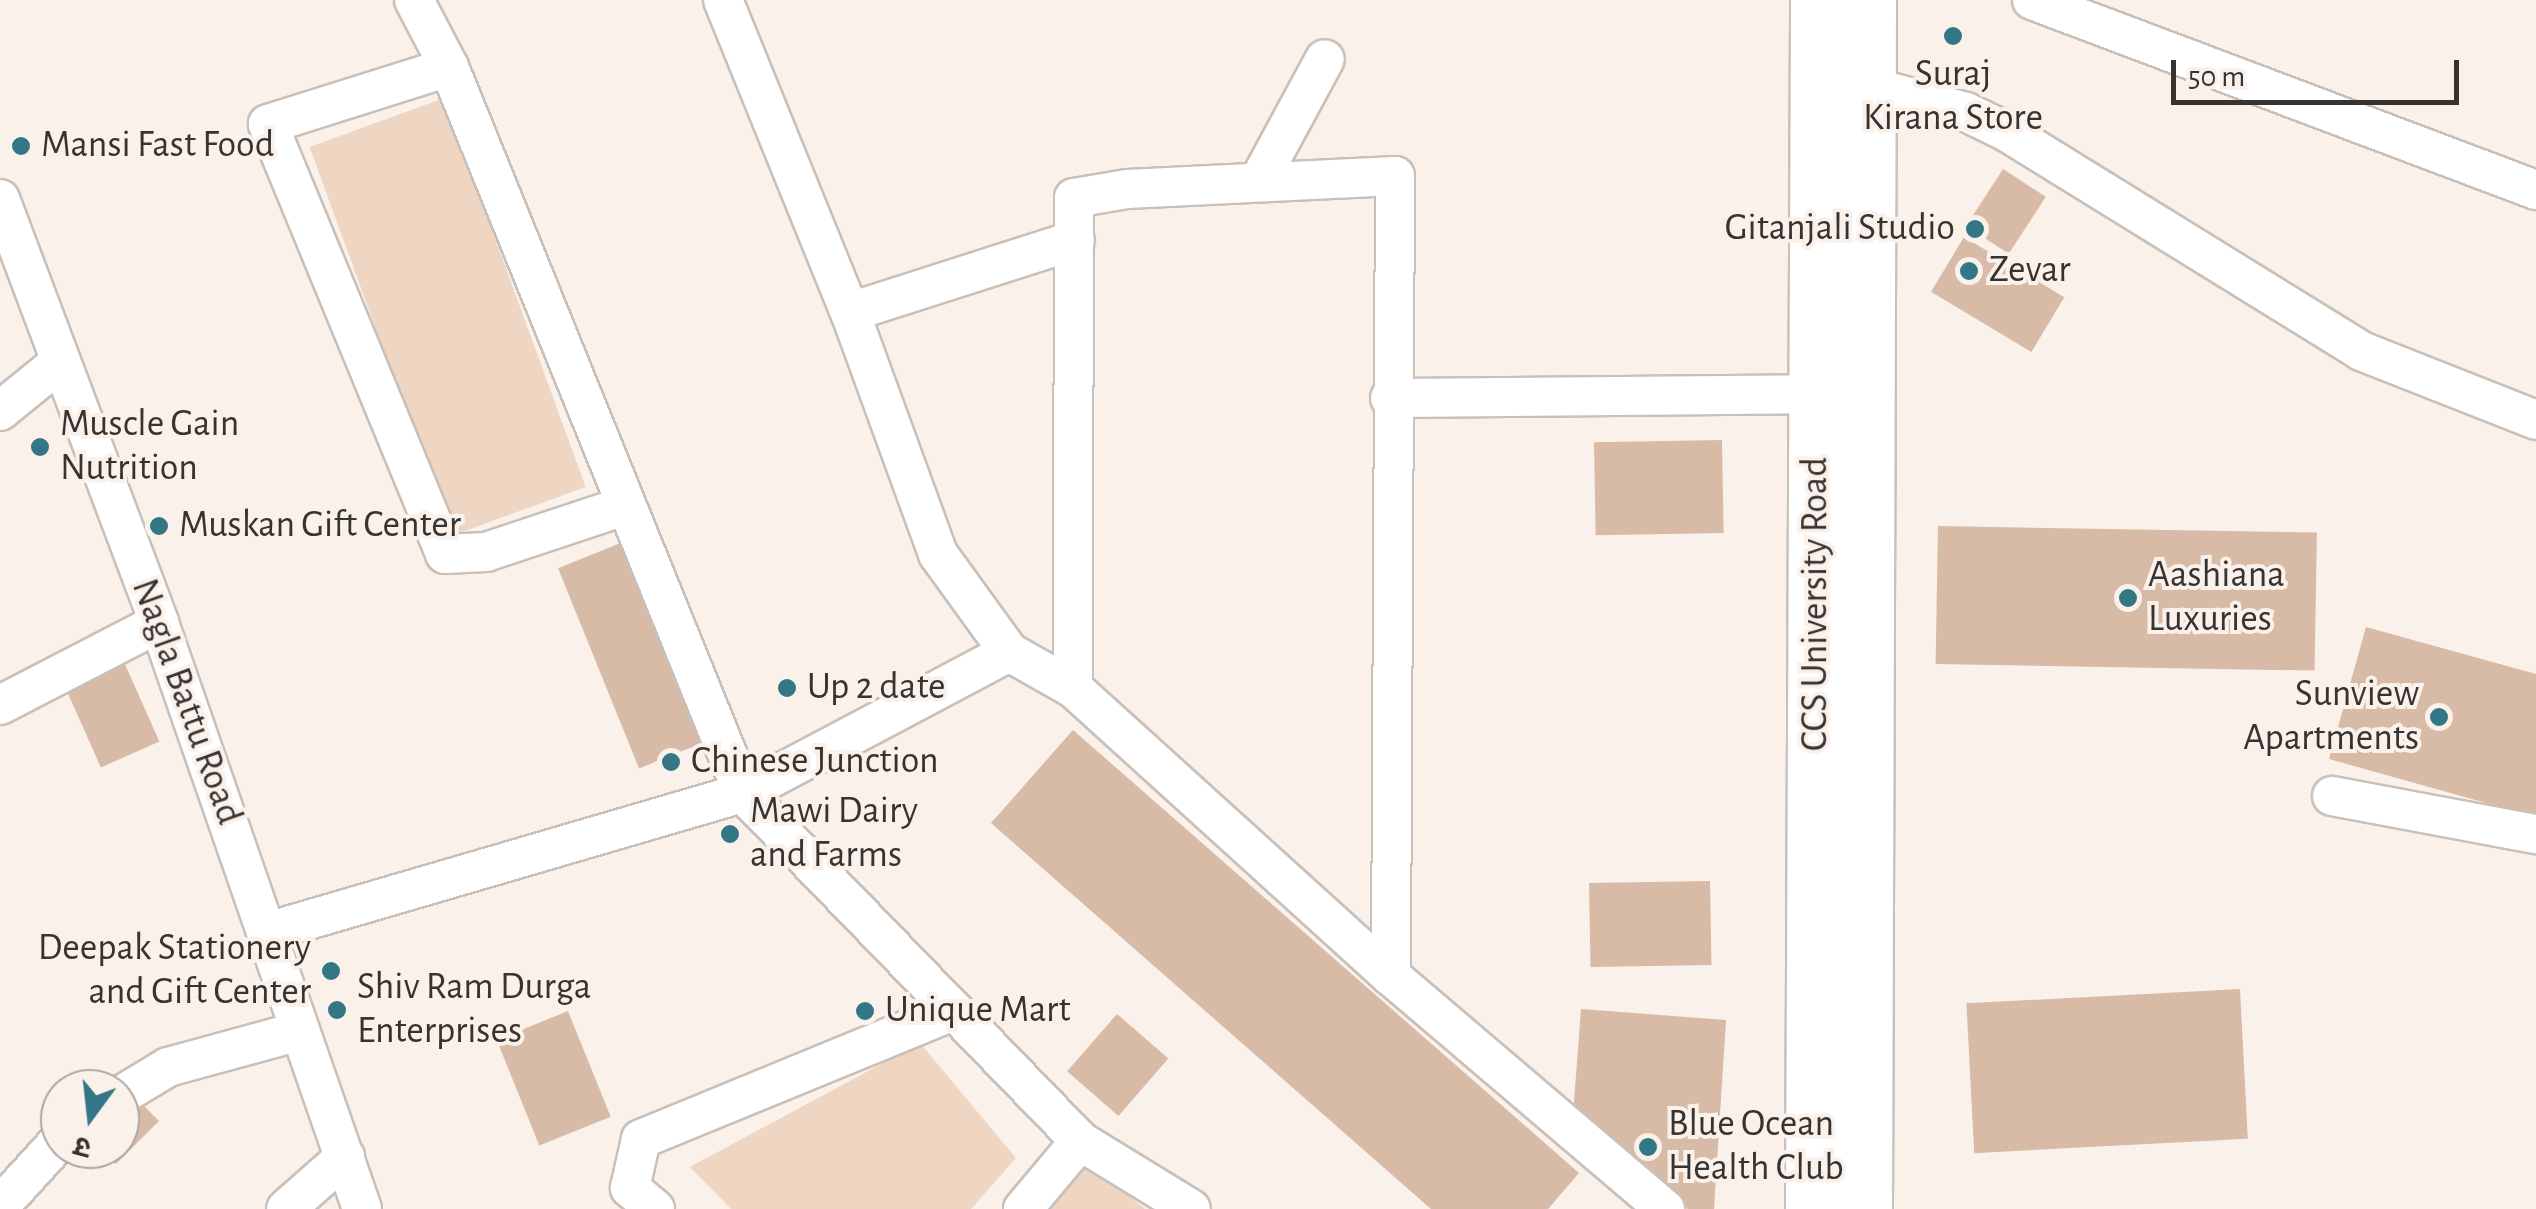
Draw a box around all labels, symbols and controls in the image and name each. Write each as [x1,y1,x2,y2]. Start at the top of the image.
marker: Suraj Kirana Store [1942,25,1964,47]
scale bar [2176,40,2464,102]
place label: Suraj Kirana Store [1863,52,2043,142]
text: 50 m [2188,62,2245,92]
place label: Mansi Fast Food [41,123,274,169]
marker: Mansi Fast Food [10,135,32,157]
place label: Gitanjali Studio [1725,206,1955,252]
marker: Gitanjali Studio [1964,218,1986,240]
place label: Zevar [1989,248,2070,294]
marker: Zevar [1958,260,1980,282]
place label: Muscle Gain Nutrition [60,402,239,492]
marker: Muscle Gain Nutrition [29,436,51,458]
street label: CCS University Road [1793,457,1839,751]
place label: Muskan Gift Center [179,503,461,549]
marker: Muskan Gift Center [148,515,170,537]
place label: Aashiana Luxuries [2148,553,2285,642]
street label: Nagla Battu Road [120,573,252,831]
marker: Aashiana Luxuries [2117,587,2139,609]
place label: Up 2 date [807,665,946,711]
place label: Sunview Apartments [2243,672,2419,762]
marker: Up 2 date [776,677,798,699]
marker: Sunview Apartments [2428,706,2450,728]
place label: Chinese Junction [691,739,939,785]
marker: Chinese Junction [660,751,682,773]
place label: Mawi Dairy and Farms [750,789,918,878]
marker: Mawi Dairy and Farms [719,823,741,845]
place label: Deepak Stationery and Gift Center [38,926,311,1016]
marker: Deepak Stationery and Gift Center [320,960,342,982]
place label: Shiv Ram Durga Enterprises [357,965,591,1054]
place label: Unique Mart [885,988,1071,1034]
marker: Shiv Ram Durga Enterprises [326,999,348,1021]
marker: Unique Mart [854,1000,876,1022]
north arrow [40,1069,140,1169]
place label: Blue Ocean Health Club [1668,1102,1844,1192]
text: उ [71,1130,94,1162]
marker: Blue Ocean Health Club [1637,1136,1659,1158]

